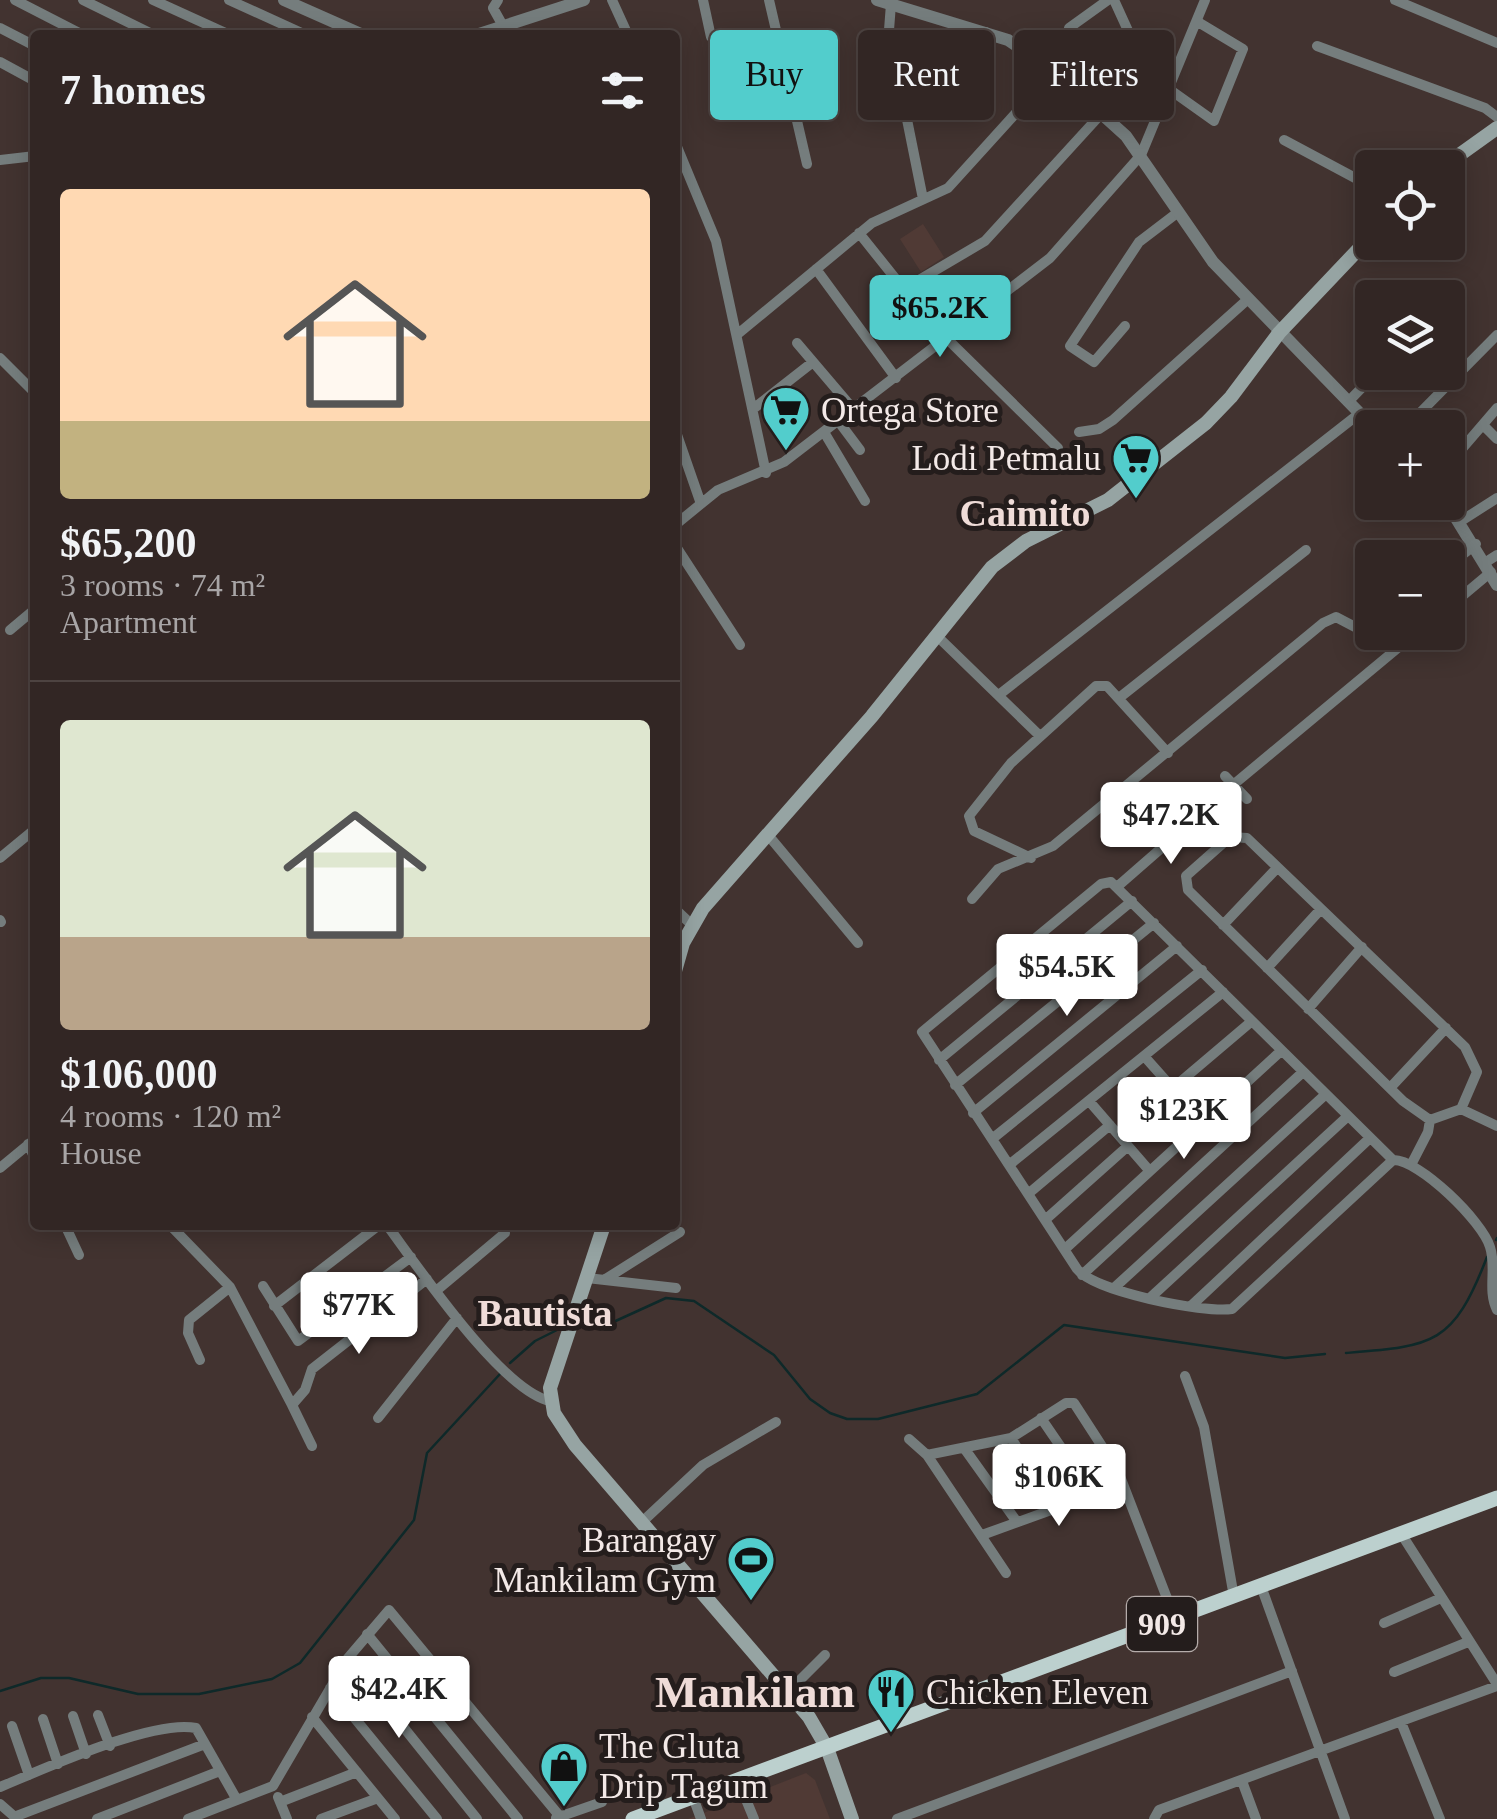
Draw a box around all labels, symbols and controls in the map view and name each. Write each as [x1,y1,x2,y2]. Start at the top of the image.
chip: Buy [710,30,838,120]
chip: Rent [858,30,994,120]
chip: Filters [1014,30,1174,120]
icon: filters [595,63,650,118]
text: 7 homes [60,67,206,113]
map controls [1355,150,1465,650]
button: locate [1355,150,1465,260]
icon: home [265,254,445,434]
pin: $65.2K [859,275,1021,360]
button: layers [1355,280,1465,390]
text: $65.2K [892,289,988,325]
supermarket icon: Ortega Store [760,384,812,452]
place label: Ortega Store [821,391,999,430]
button: + [1355,410,1465,520]
supermarket icon: Lodi Petmalu [1110,432,1162,500]
place label: Lodi Petmalu [911,439,1101,478]
district label: Caimito [960,492,1090,534]
text: $65,200 [60,520,197,566]
button: − [1355,540,1465,650]
text: 3 rooms · 74 m² [60,567,265,603]
text: Apartment [60,604,197,640]
pin: $47.2K [1090,782,1252,867]
icon: home [265,785,445,965]
text: $47.2K [1123,796,1219,832]
pin: $54.5K [986,934,1148,1019]
text: $54.5K [1019,948,1115,984]
text: $106,000 [60,1051,218,1097]
pin: $123K [1114,1077,1254,1162]
text: $123K [1140,1091,1228,1127]
text: 4 rooms · 120 m² [60,1098,281,1134]
text: House [60,1135,142,1171]
pin: $77K [300,1272,418,1357]
text: $77K [323,1286,395,1322]
district label: Bautista [477,1292,613,1334]
pin: $106K [989,1444,1129,1529]
text: $106K [1015,1458,1103,1494]
place label: Barangay Mankilam Gym [493,1521,716,1600]
sports icon: Barangay Mankilam Gym [725,1534,777,1602]
road number: 909 [1127,1597,1197,1651]
pin: $42.4K [318,1656,480,1741]
restaurant icon: Chicken Eleven [865,1666,917,1734]
district label: Mankilam [655,1667,855,1717]
text: $42.4K [351,1670,447,1706]
place label: Chicken Eleven [926,1673,1149,1712]
place label: The Gluta Drip Tagum [599,1727,768,1806]
shop icon: The Gluta Drip Tagum [538,1740,590,1808]

